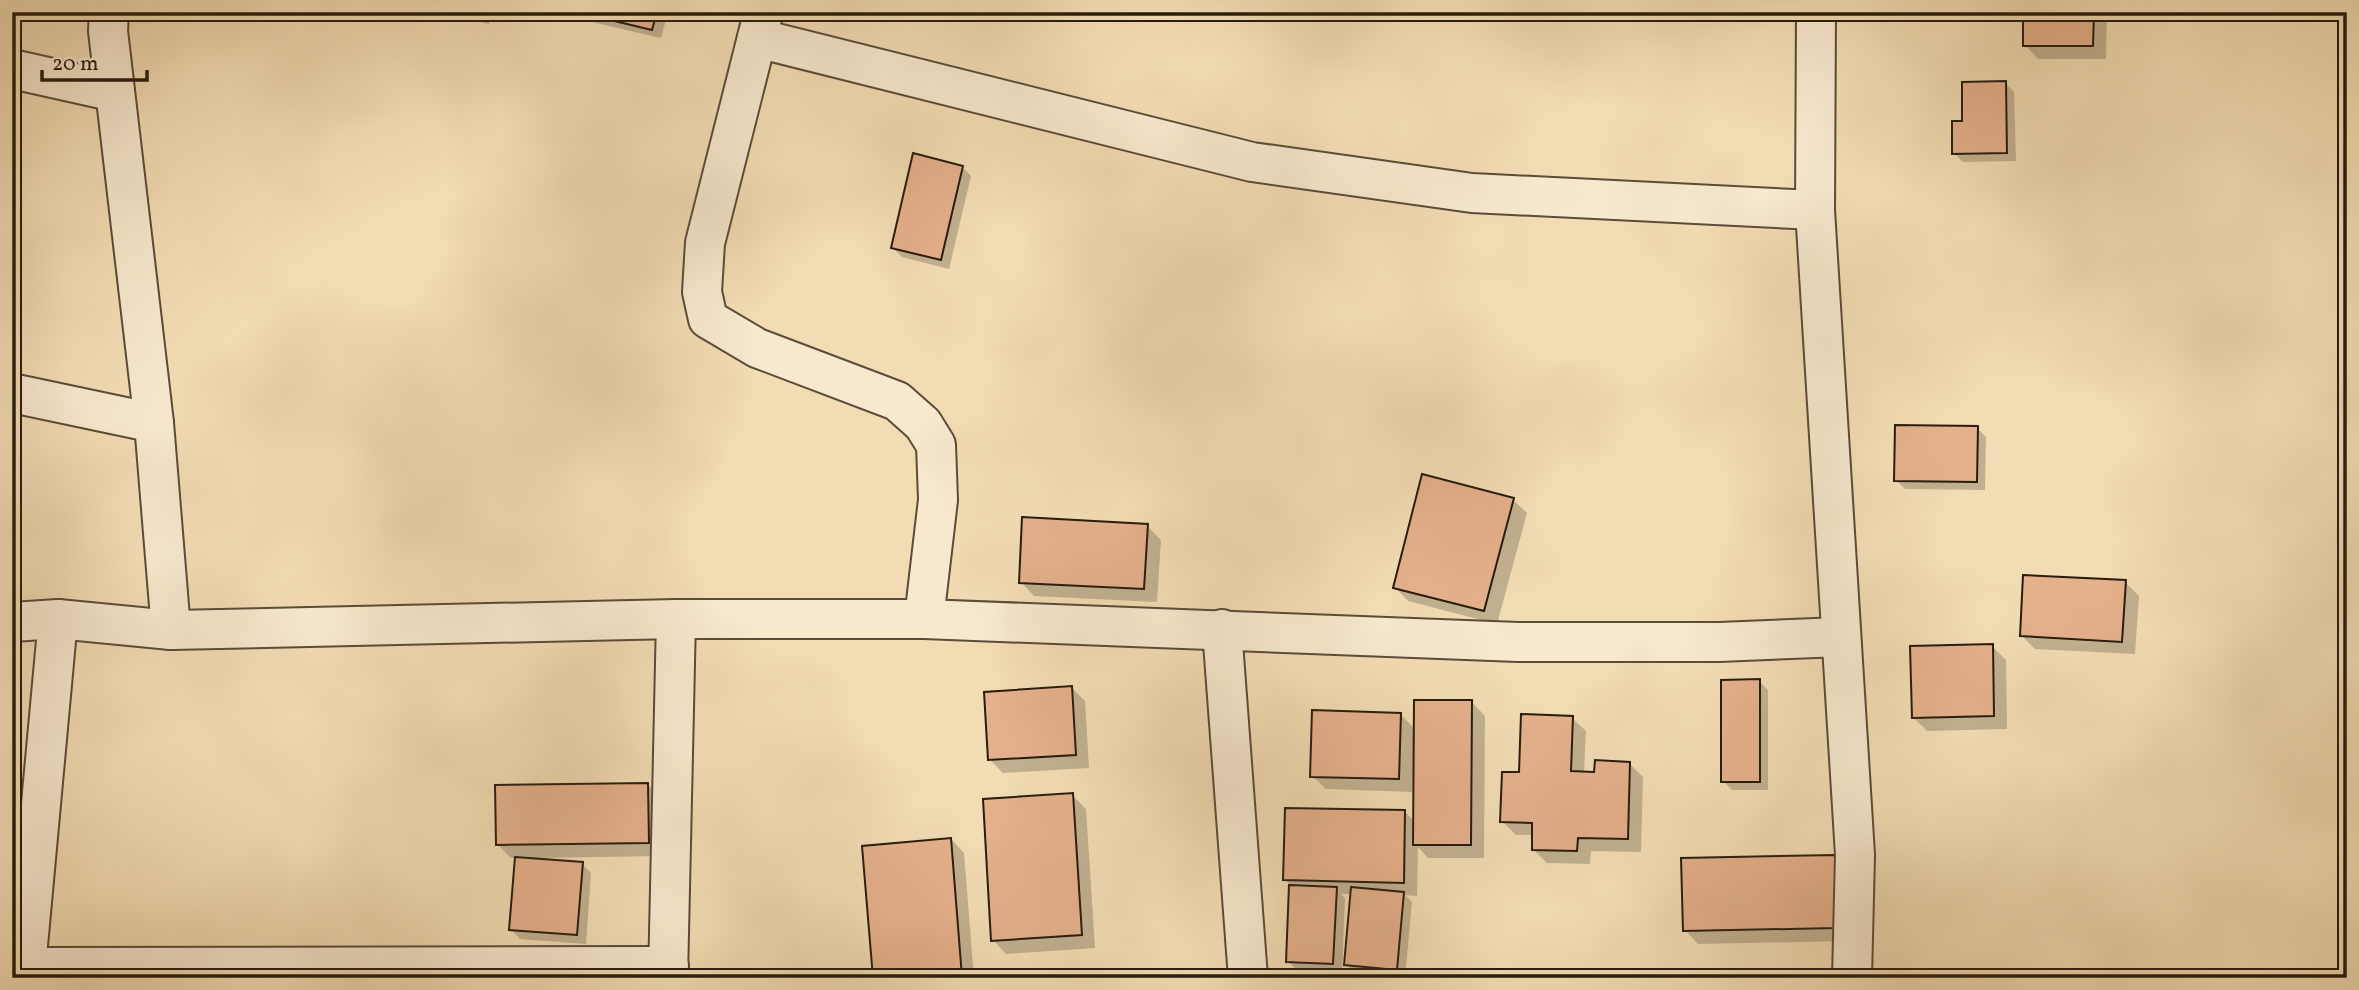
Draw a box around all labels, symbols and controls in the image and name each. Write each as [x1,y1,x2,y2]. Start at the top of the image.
scale bar [42,38,147,82]
text: 20 m [52,50,98,79]

